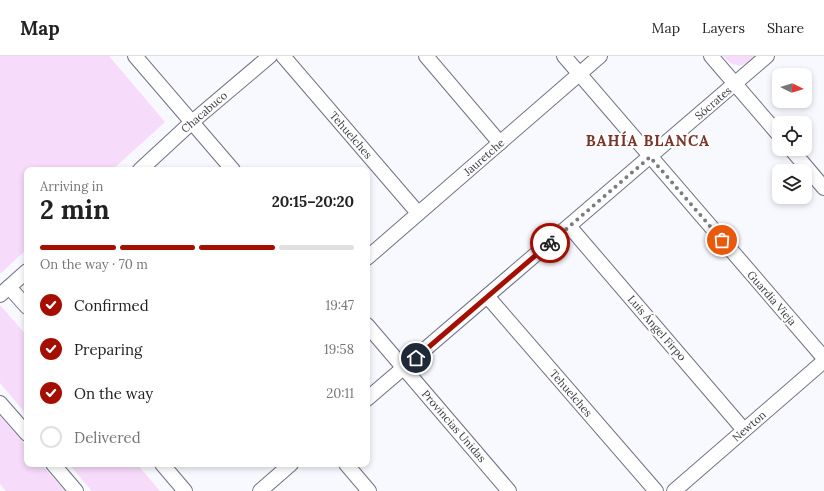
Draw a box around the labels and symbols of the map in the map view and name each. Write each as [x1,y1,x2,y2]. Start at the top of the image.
north arrow [772,68,812,108]
street label: Sócrates [692,83,734,123]
street label: Chacabuco [178,88,230,136]
street label: Tehuelches [327,108,375,162]
district label: BAHÍA BLANCA [586,131,710,150]
street label: Jauretche [460,136,507,179]
courier [530,223,570,263]
pin [705,223,739,257]
street label: Guardia Vieja [744,268,800,329]
street label: Luis Ángel Firpo [625,292,689,364]
pin [399,341,433,375]
street label: Tehuelches [547,366,595,420]
street label: Provincias Unidas [419,387,489,465]
street label: Newton [729,407,769,445]

